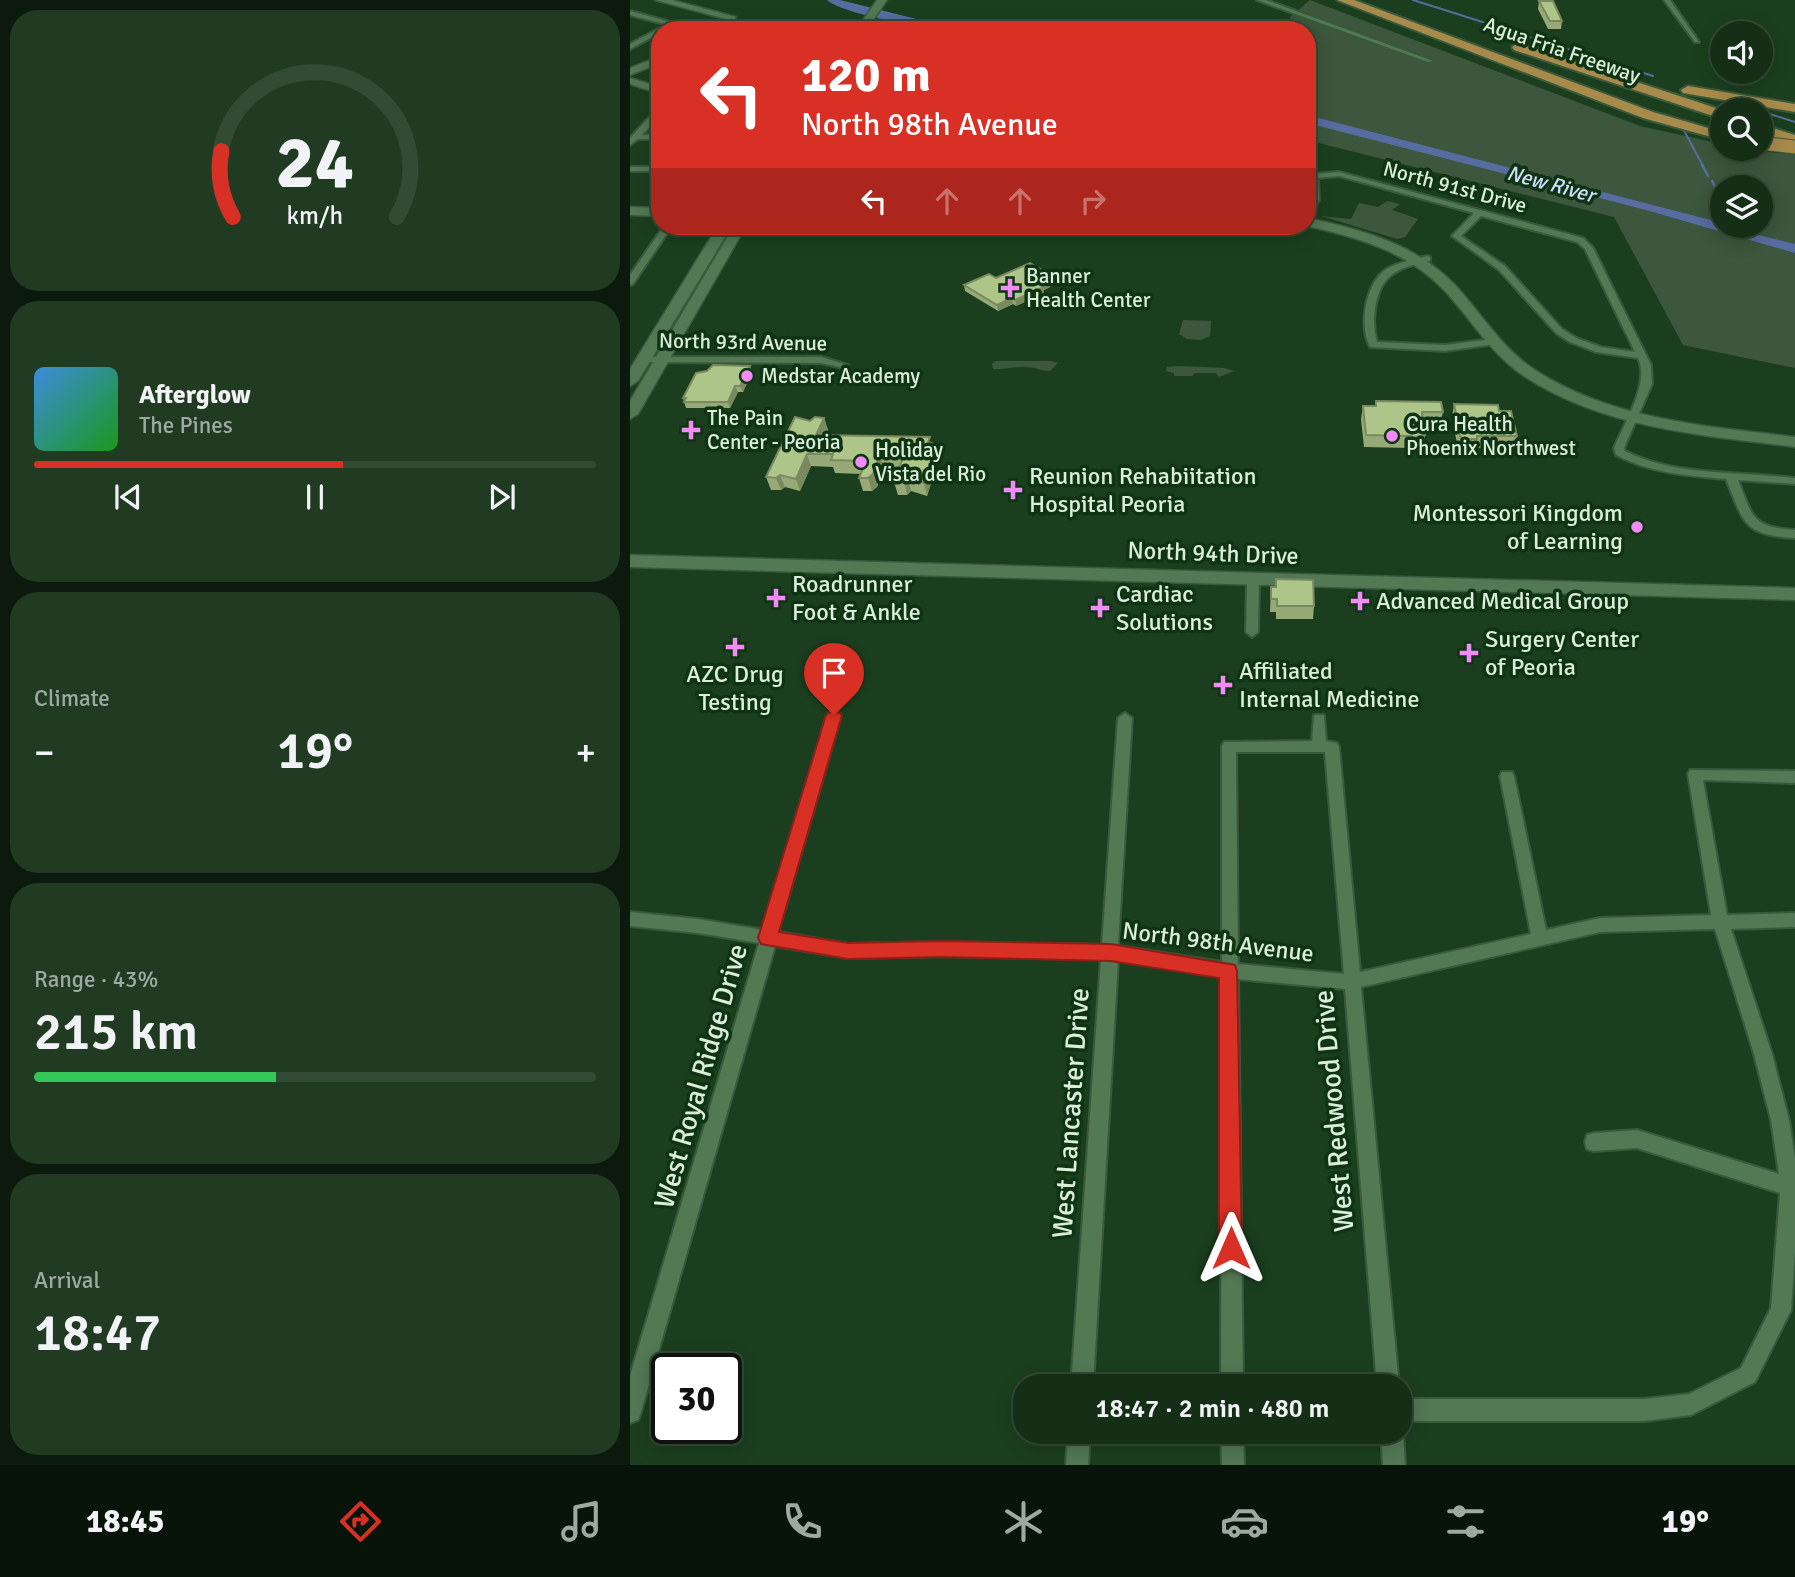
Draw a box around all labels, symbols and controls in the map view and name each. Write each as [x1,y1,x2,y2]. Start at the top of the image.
street label: Agua Fria Freeway [1480,11,1644,89]
map controls [1710,21,1773,238]
button: sound [1710,21,1773,84]
text: 120 m [801,45,931,105]
icon: left [686,49,777,140]
button: search [1710,98,1773,161]
text: North 98th Avenue [801,105,1058,144]
text: 24 [276,119,354,208]
street label: North 91st Drive [1380,155,1530,219]
water label: New River [1504,160,1601,209]
button: layers [1710,175,1773,238]
icon: left [855,182,893,220]
icon: ahead [928,182,966,220]
icon: ahead [1001,182,1039,220]
icon: right [1074,182,1112,220]
text: km/h [287,199,343,230]
place label: Banner Health Center [1026,263,1151,313]
marker: Banner Health Center [1000,278,1020,298]
street label: North 93rd Avenue [659,328,827,356]
place label: Medstar Academy [761,363,920,389]
marker: Medstar Academy [739,368,755,384]
text: Afterglow [139,379,251,411]
place label: The Pain Center - Peoria [707,405,841,455]
text: The Pines [139,411,233,440]
place label: Cura Health Phoenix Northwest [1406,411,1576,461]
marker: The Pain Center - Peoria [681,420,701,440]
marker: Cura Health Phoenix Northwest [1384,428,1400,444]
place label: Holiday Vista del Rio [875,437,986,487]
marker: Holiday Vista del Rio [853,454,869,470]
place label: Reunion Rehabiitation Hospital Peoria [1029,461,1257,519]
icon: previous [109,478,147,516]
icon: pause [296,478,334,516]
icon: next [483,478,521,516]
marker: Reunion Rehabiitation Hospital Peoria [1003,480,1023,500]
place label: Montessori Kingdom of Learning [1412,498,1623,556]
marker: Montessori Kingdom of Learning [1629,519,1645,535]
street label: North 94th Drive [1127,535,1299,571]
place label: Roadrunner Foot & Ankle [792,569,921,627]
place label: Cardiac Solutions [1116,579,1213,637]
place label: Advanced Medical Group [1376,586,1629,616]
marker: Roadrunner Foot & Ankle [766,588,786,608]
marker: Advanced Medical Group [1350,591,1370,611]
marker: Cardiac Solutions [1090,598,1110,618]
place label: Surgery Center of Peoria [1485,624,1639,682]
marker: AZC Drug Testing [725,637,745,657]
pin [804,643,864,715]
marker: Surgery Center of Peoria [1459,643,1479,663]
icon: arrive [815,654,853,692]
place label: Affiliated Internal Medicine [1239,656,1419,714]
place label: AZC Drug Testing [686,659,784,717]
marker: Affiliated Internal Medicine [1213,675,1233,695]
text: Climate [34,684,110,713]
text: 19° [277,719,353,783]
text: − [34,729,55,776]
text: + [575,729,596,776]
street label: North 98th Avenue [1121,915,1315,969]
street label: West Royal Ridge Drive [647,940,755,1212]
text: Range · 43% [34,965,158,994]
street label: West Lancaster Drive [1045,987,1097,1239]
street label: West Redwood Drive [1306,988,1362,1233]
text: 215 km [34,1000,198,1064]
position arrow [1194,1211,1268,1285]
text: Arrival [34,1266,100,1295]
text: 18:47 [34,1301,161,1365]
speed limit sign: 30 [651,1353,742,1444]
text: 18:47 · 2 min · 480 m [1096,1393,1329,1425]
icon: directions [336,1497,385,1546]
icon: music [557,1497,606,1546]
icon: phone [778,1497,827,1546]
icon: climate [999,1497,1048,1546]
icon: car [1220,1497,1269,1546]
icon: filters [1441,1497,1490,1546]
text: 18:45 [86,1502,164,1541]
text: 19° [1662,1502,1709,1541]

